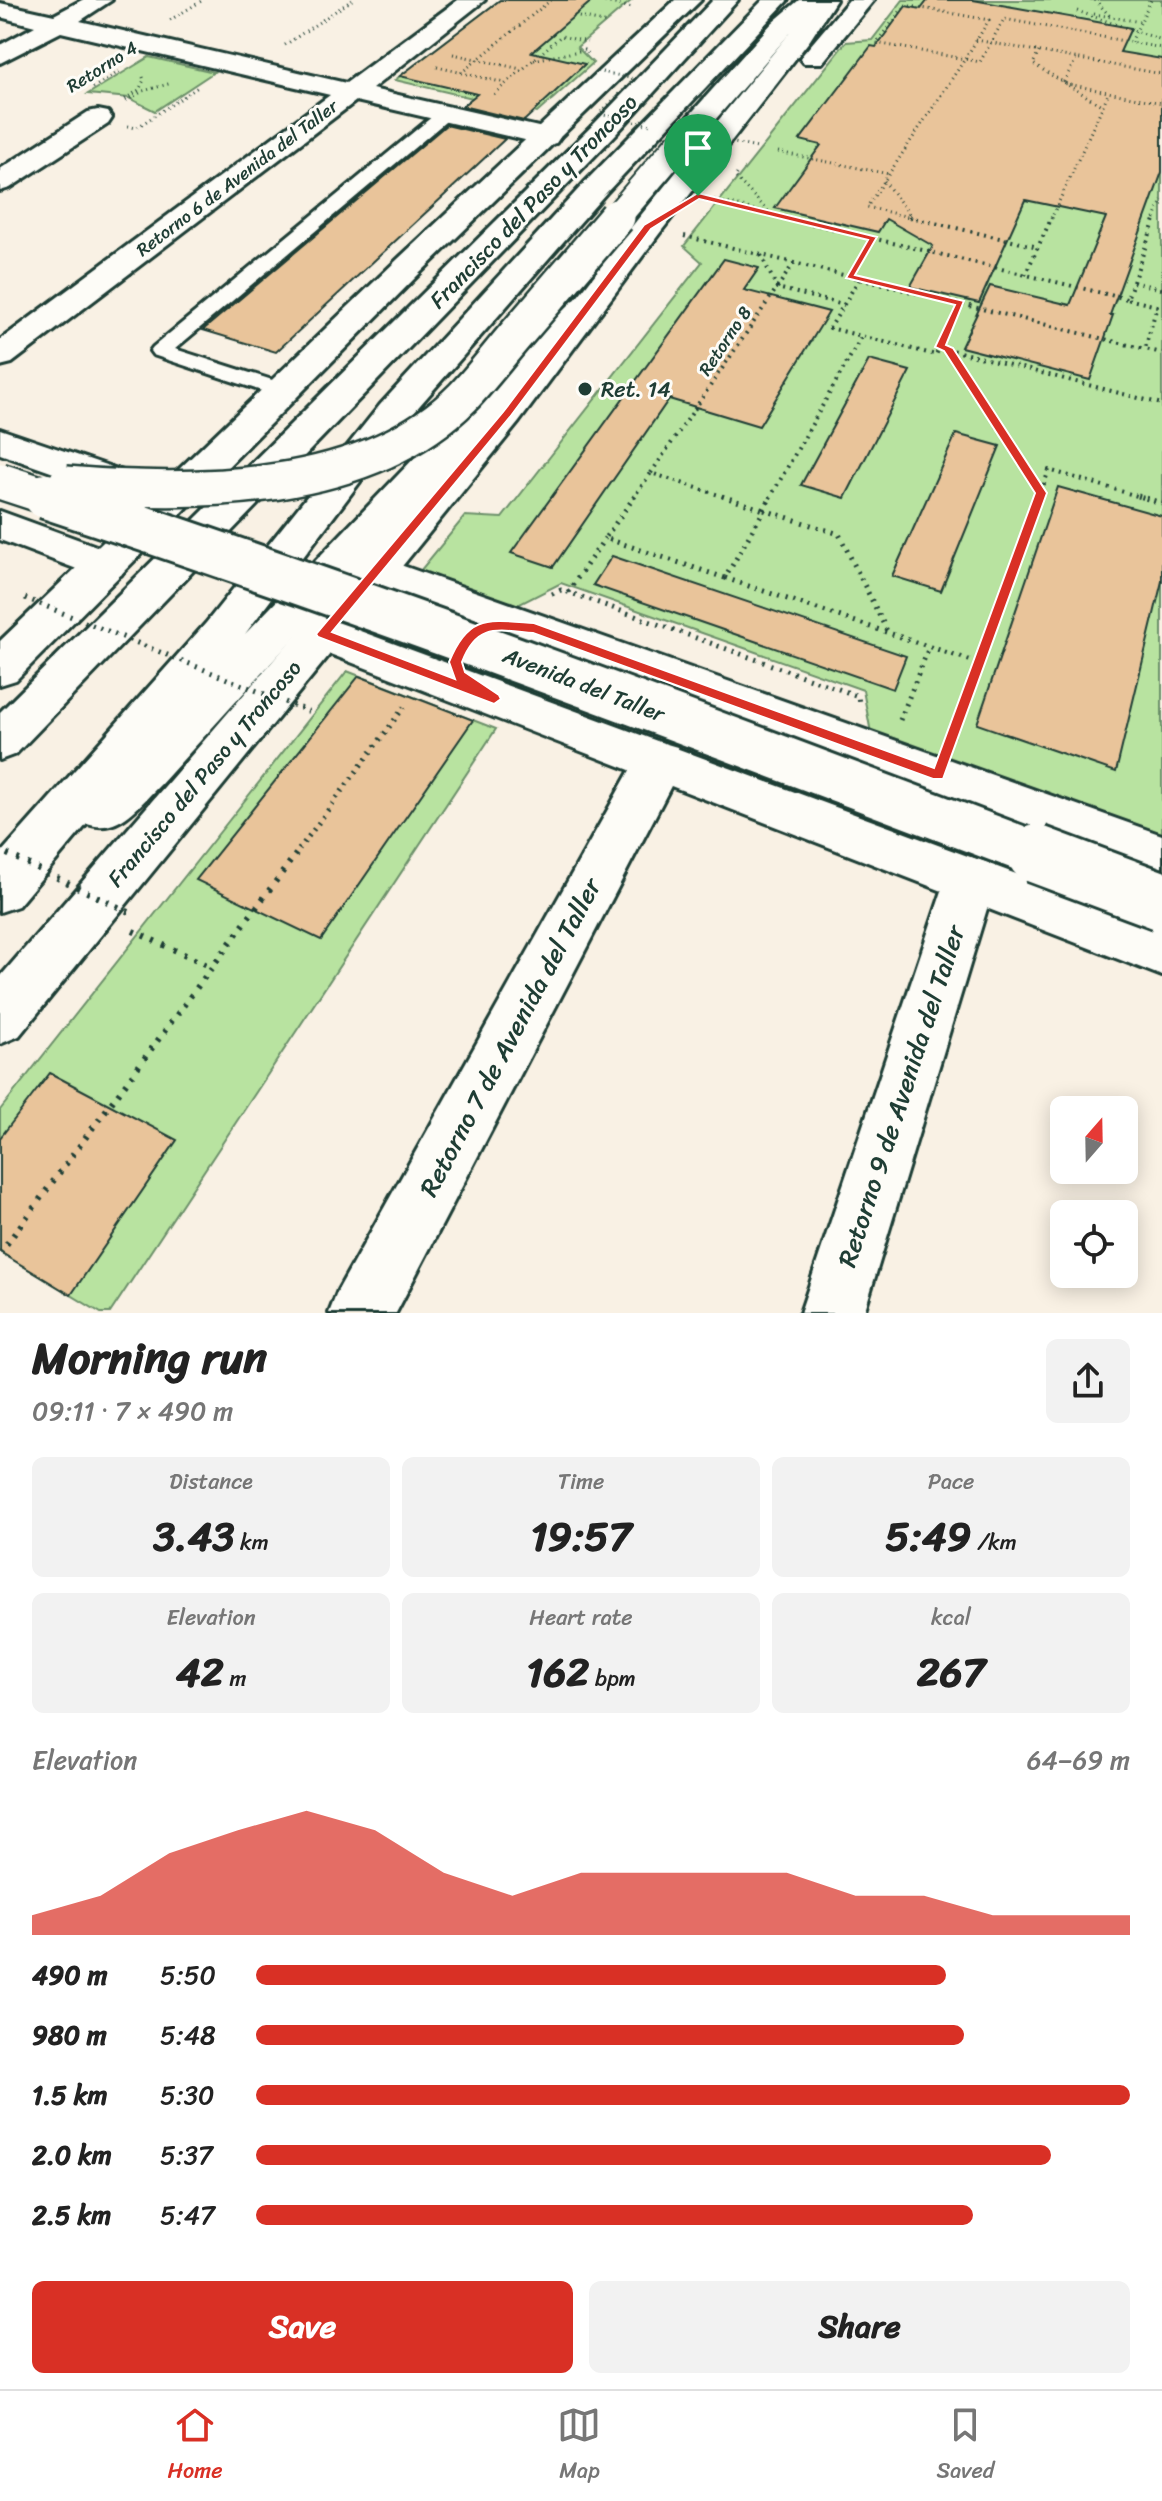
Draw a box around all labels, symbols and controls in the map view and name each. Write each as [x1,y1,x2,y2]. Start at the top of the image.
street label: Retorno 4 [60,32,144,102]
street label: Francisco del Paso y Troncoso [420,84,647,318]
street label: Retorno 6 de Avenida del Taller [129,90,346,265]
pin [664,114,732,196]
icon: arrive [676,126,720,170]
street label: Retorno 8 [690,299,760,383]
place label: Ret. 14 [601,370,671,409]
marker: Ret. 14 [576,380,594,398]
street label: Avenida del Taller [496,635,672,734]
street label: Francisco del Paso y Troncoso [97,651,312,896]
street label: Retorno 7 de Avenida del Taller [406,868,615,1205]
street label: Retorno 9 de Avenida del Taller [824,918,978,1273]
north arrow [1050,1096,1138,1184]
map controls [1050,1096,1138,1288]
button: locate [1050,1200,1138,1288]
text: Morning run [32,1319,267,1397]
button: share [1046,1339,1130,1423]
text: 09:11 · 7 × 490 m [32,1388,233,1434]
text: Distance [169,1462,253,1501]
text: Time [558,1462,604,1501]
text: Pace [928,1462,974,1501]
text: 3.43 [153,1501,234,1572]
text: 19:57 [530,1501,632,1572]
text: 5:49 [885,1501,971,1572]
text: km [234,1523,269,1562]
text: /km [971,1523,1017,1562]
text: Elevation [166,1598,256,1637]
text: Heart rate [529,1598,633,1637]
text: kcal [931,1598,971,1637]
text: 42 [176,1637,224,1708]
text: 162 [526,1637,589,1708]
text: 267 [917,1637,985,1708]
text: m [224,1659,246,1698]
text: bpm [589,1659,636,1698]
text: Elevation [32,1737,137,1783]
text: 64–69 m [1027,1737,1130,1783]
text: 490 m [32,1952,107,1998]
text: 5:50 [160,1952,216,1998]
text: 980 m [32,2012,107,2058]
text: 5:48 [160,2012,216,2058]
text: 1.5 km [32,2072,107,2118]
text: 5:30 [160,2072,214,2118]
text: 2.0 km [32,2132,112,2178]
text: 5:37 [160,2132,213,2178]
text: 2.5 km [32,2192,111,2238]
text: 5:47 [160,2192,215,2238]
button: Save [32,2281,573,2373]
button: Share [589,2281,1130,2373]
tab: Home [168,2403,222,2490]
tab: Map [557,2403,601,2490]
tab: Saved [936,2403,994,2490]

